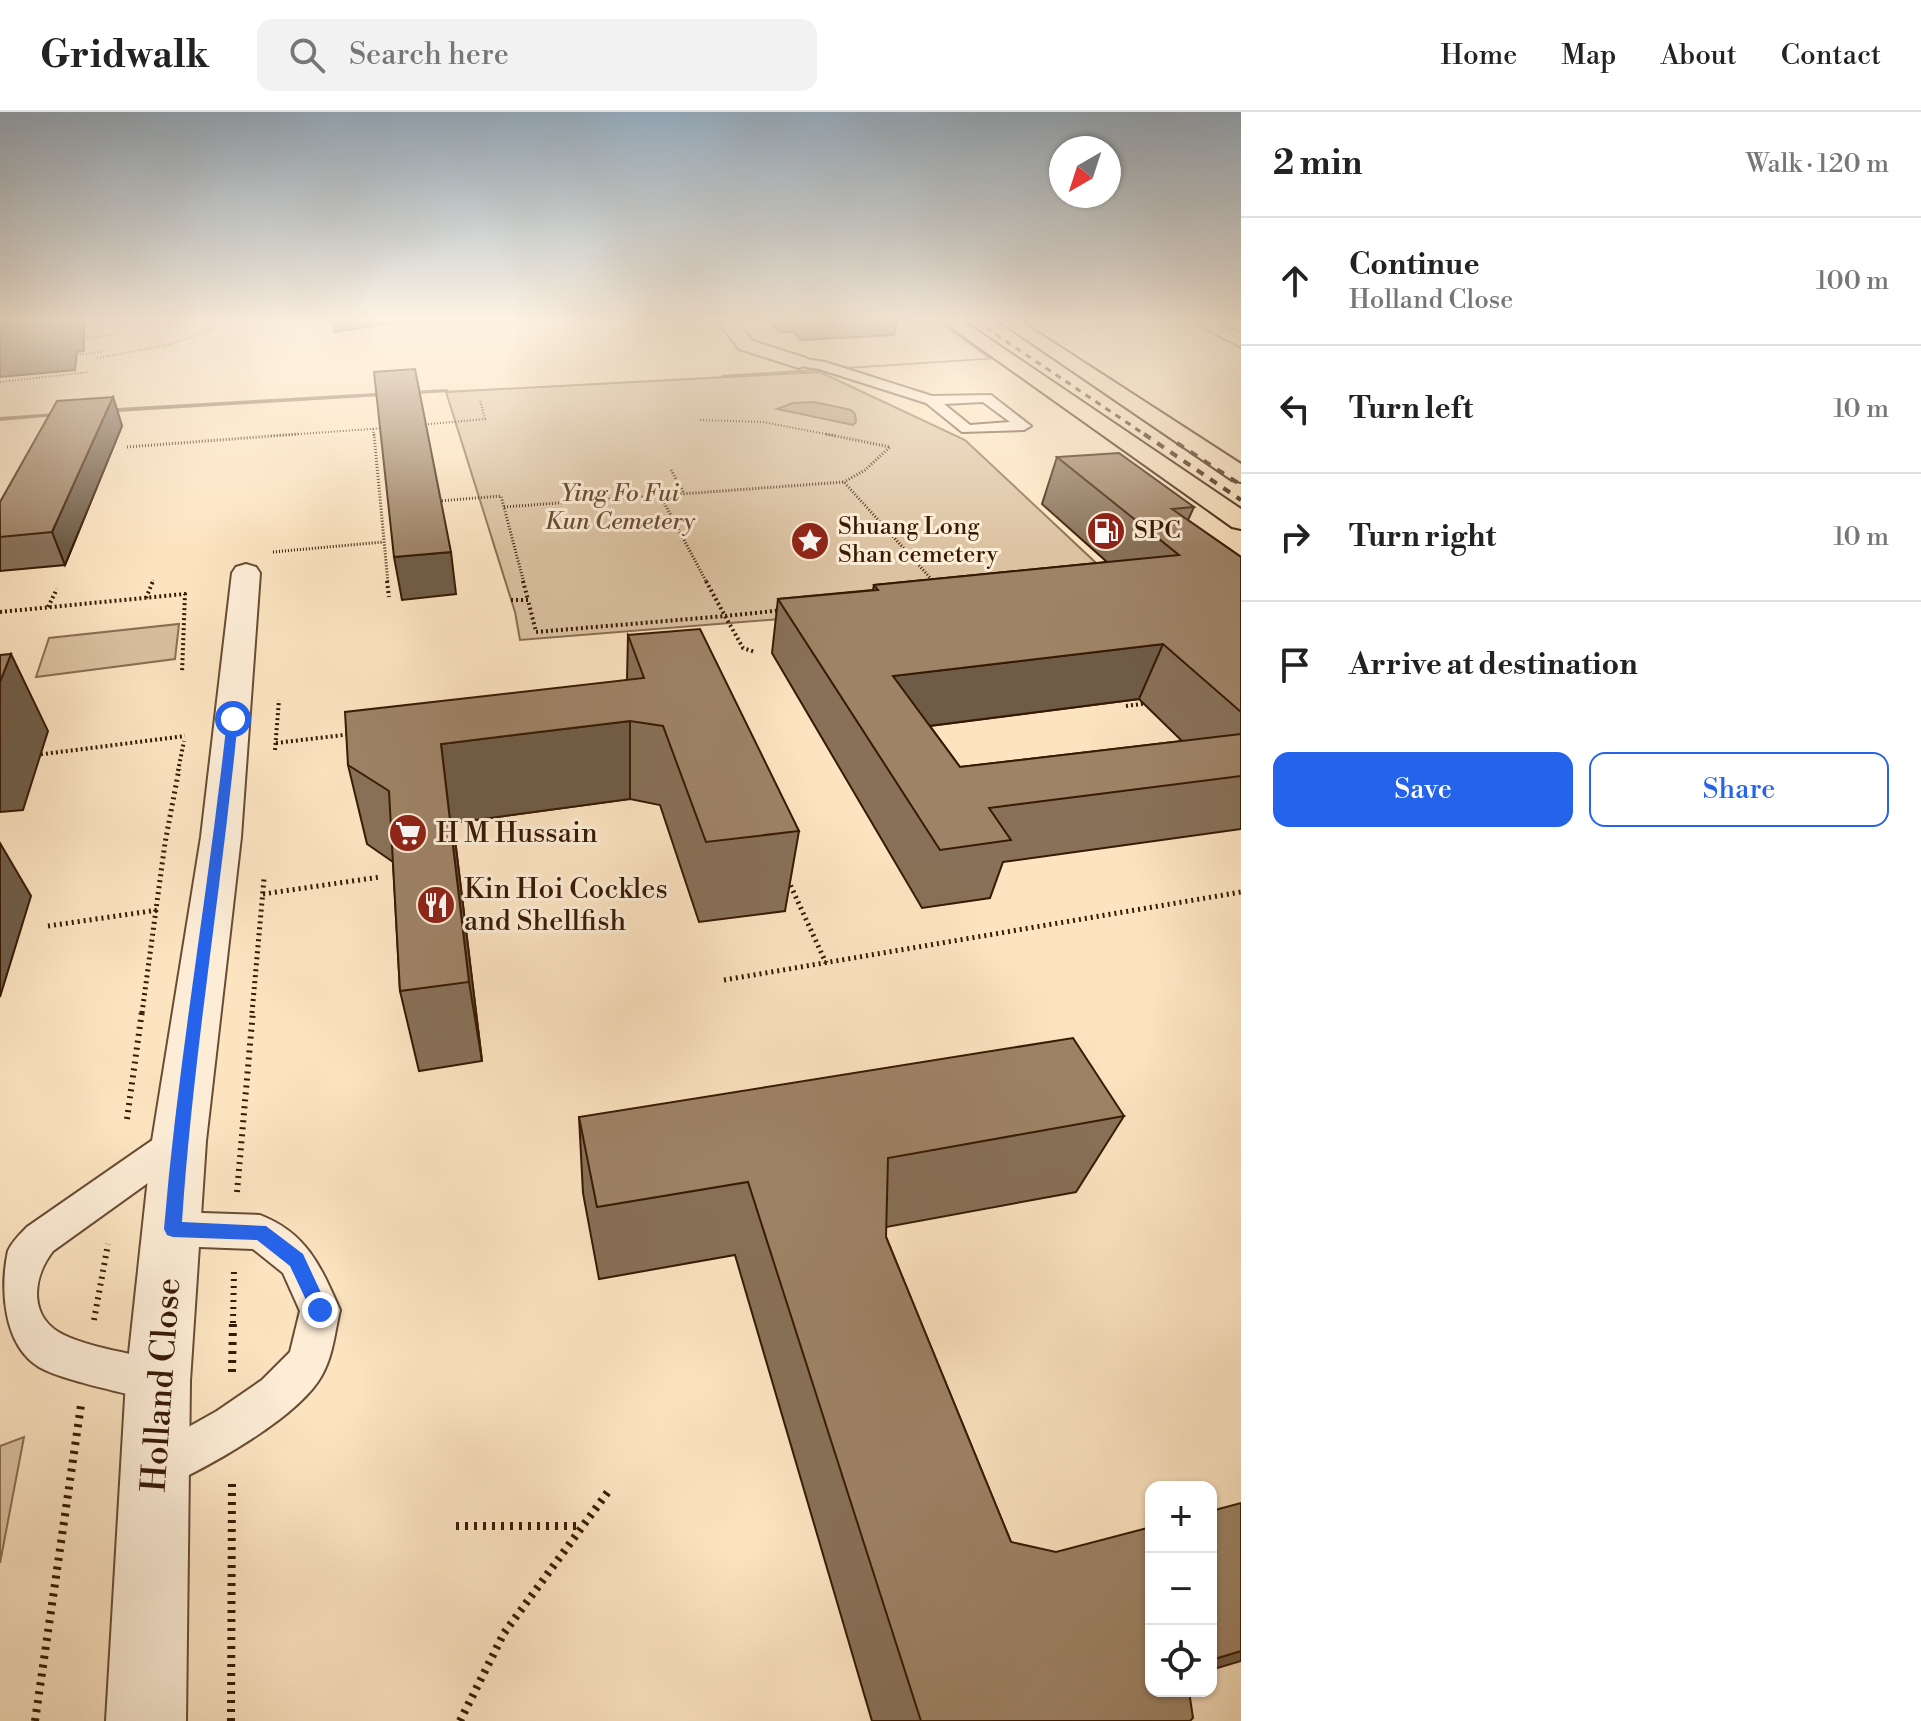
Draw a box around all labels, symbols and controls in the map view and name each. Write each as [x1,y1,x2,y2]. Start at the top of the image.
search box [257,19,817,91]
text: Gridwalk [40,32,209,79]
icon: search [285,33,329,77]
text: Search here [349,36,509,74]
text: Home [1441,38,1517,73]
text: Map [1561,38,1616,73]
text: About [1660,38,1737,73]
text: Contact [1781,38,1881,73]
north arrow [1049,136,1121,208]
text: 2 min [1273,143,1362,185]
text: Walk · 120 m [1746,148,1889,180]
text: Continue [1349,246,1480,284]
icon: ahead [1273,259,1317,303]
text: 100 m [1816,265,1889,297]
text: Holland Close [1349,284,1513,316]
icon: left [1273,387,1317,431]
text: Turn left [1349,390,1473,428]
text: 10 m [1833,393,1889,425]
park label: Ying Fo Fui Kun Cemetery [545,479,696,537]
fuel station icon: SPC [1085,510,1127,552]
place label: Shuang Long Shan cemetery [838,512,999,570]
icon: right [1273,515,1317,559]
place label: SPC [1134,516,1181,546]
text: Turn right [1349,518,1496,556]
place icon: Shuang Long Shan cemetery [789,520,831,562]
text: 10 m [1833,521,1889,553]
icon: arrive [1273,643,1317,687]
text: Arrive at destination [1349,646,1638,684]
route start [215,701,251,737]
button: Save [1273,752,1573,827]
button: Share [1589,752,1889,827]
supermarket icon: H M Hussain [387,812,429,854]
place label: H M Hussain [436,816,598,851]
place label: Kin Hoi Cockles and Shellfish [464,872,668,939]
restaurant icon: Kin Hoi Cockles and Shellfish [415,884,457,926]
street label: Holland Close [134,1276,190,1494]
route end [302,1292,338,1328]
map controls [1145,1481,1217,1697]
button: + [1145,1481,1217,1553]
button: − [1145,1553,1217,1625]
button: locate [1145,1625,1217,1697]

